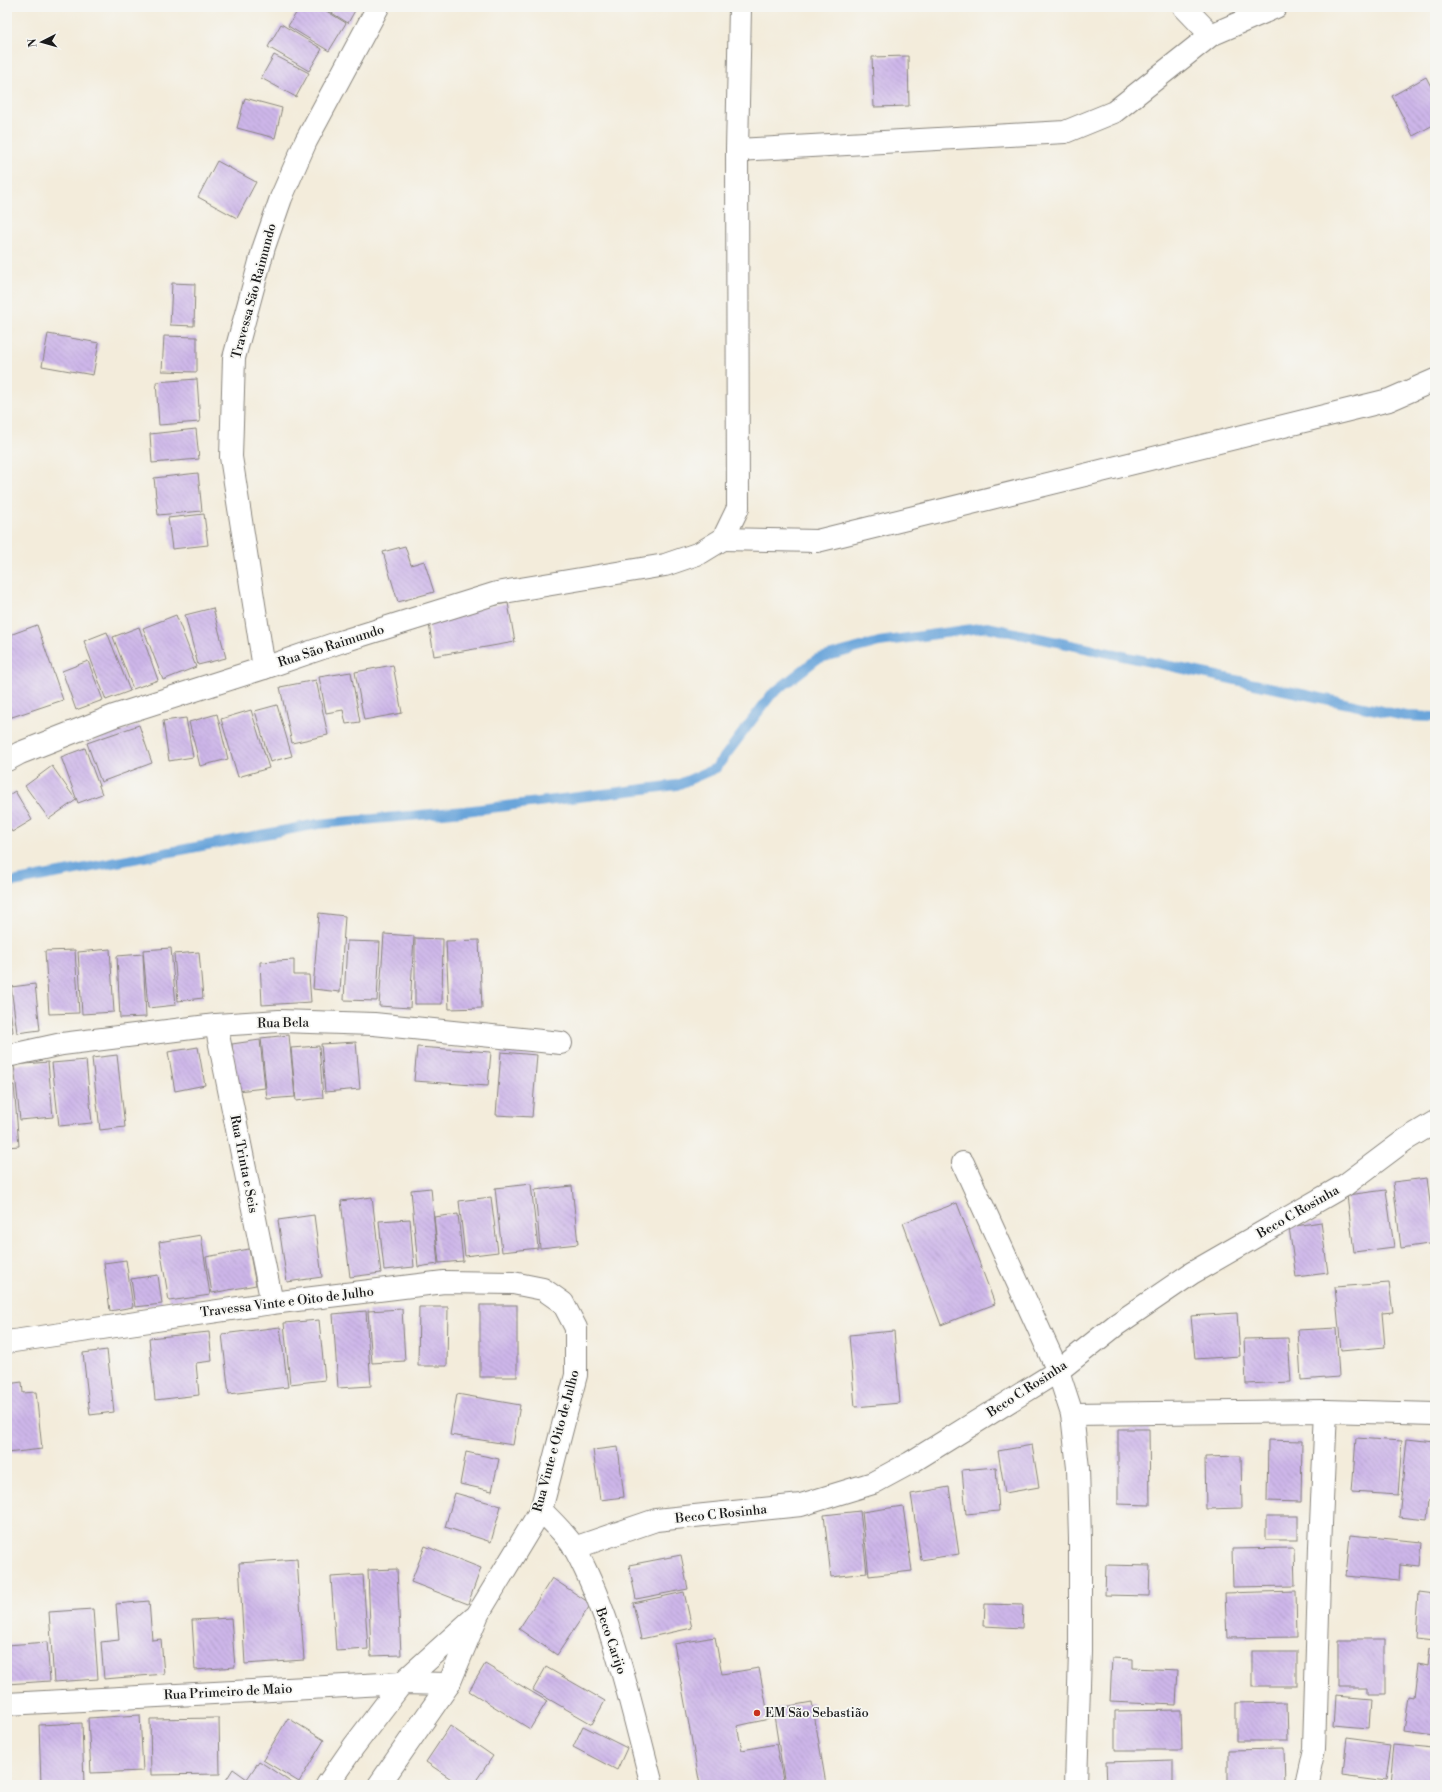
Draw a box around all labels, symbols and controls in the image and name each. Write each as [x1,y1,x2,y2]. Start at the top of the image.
north arrow [22,22,62,62]
text: N [26,38,40,48]
street label: Travessa São Raimundo [228,222,280,360]
street label: Rua São Raimundo [276,621,386,671]
street label: Rua Bela [257,1015,309,1031]
street label: Rua Trinta e Seis [227,1114,261,1215]
street label: Beco C Rosinha [1253,1182,1342,1242]
street label: Travessa Vinte e Oito de Julho [199,1283,375,1321]
street label: Beco C Rosinha [983,1357,1070,1421]
street label: Rua Vinte e Oito de Julho [529,1368,583,1514]
street label: Beco C Rosinha [673,1501,768,1527]
street label: Beco Carijo [592,1605,630,1676]
street label: Rua Primeiro de Maio [163,1681,293,1703]
place label: EM São Sebastião [765,1705,869,1721]
marker: EM São Sebastião [752,1708,762,1718]

